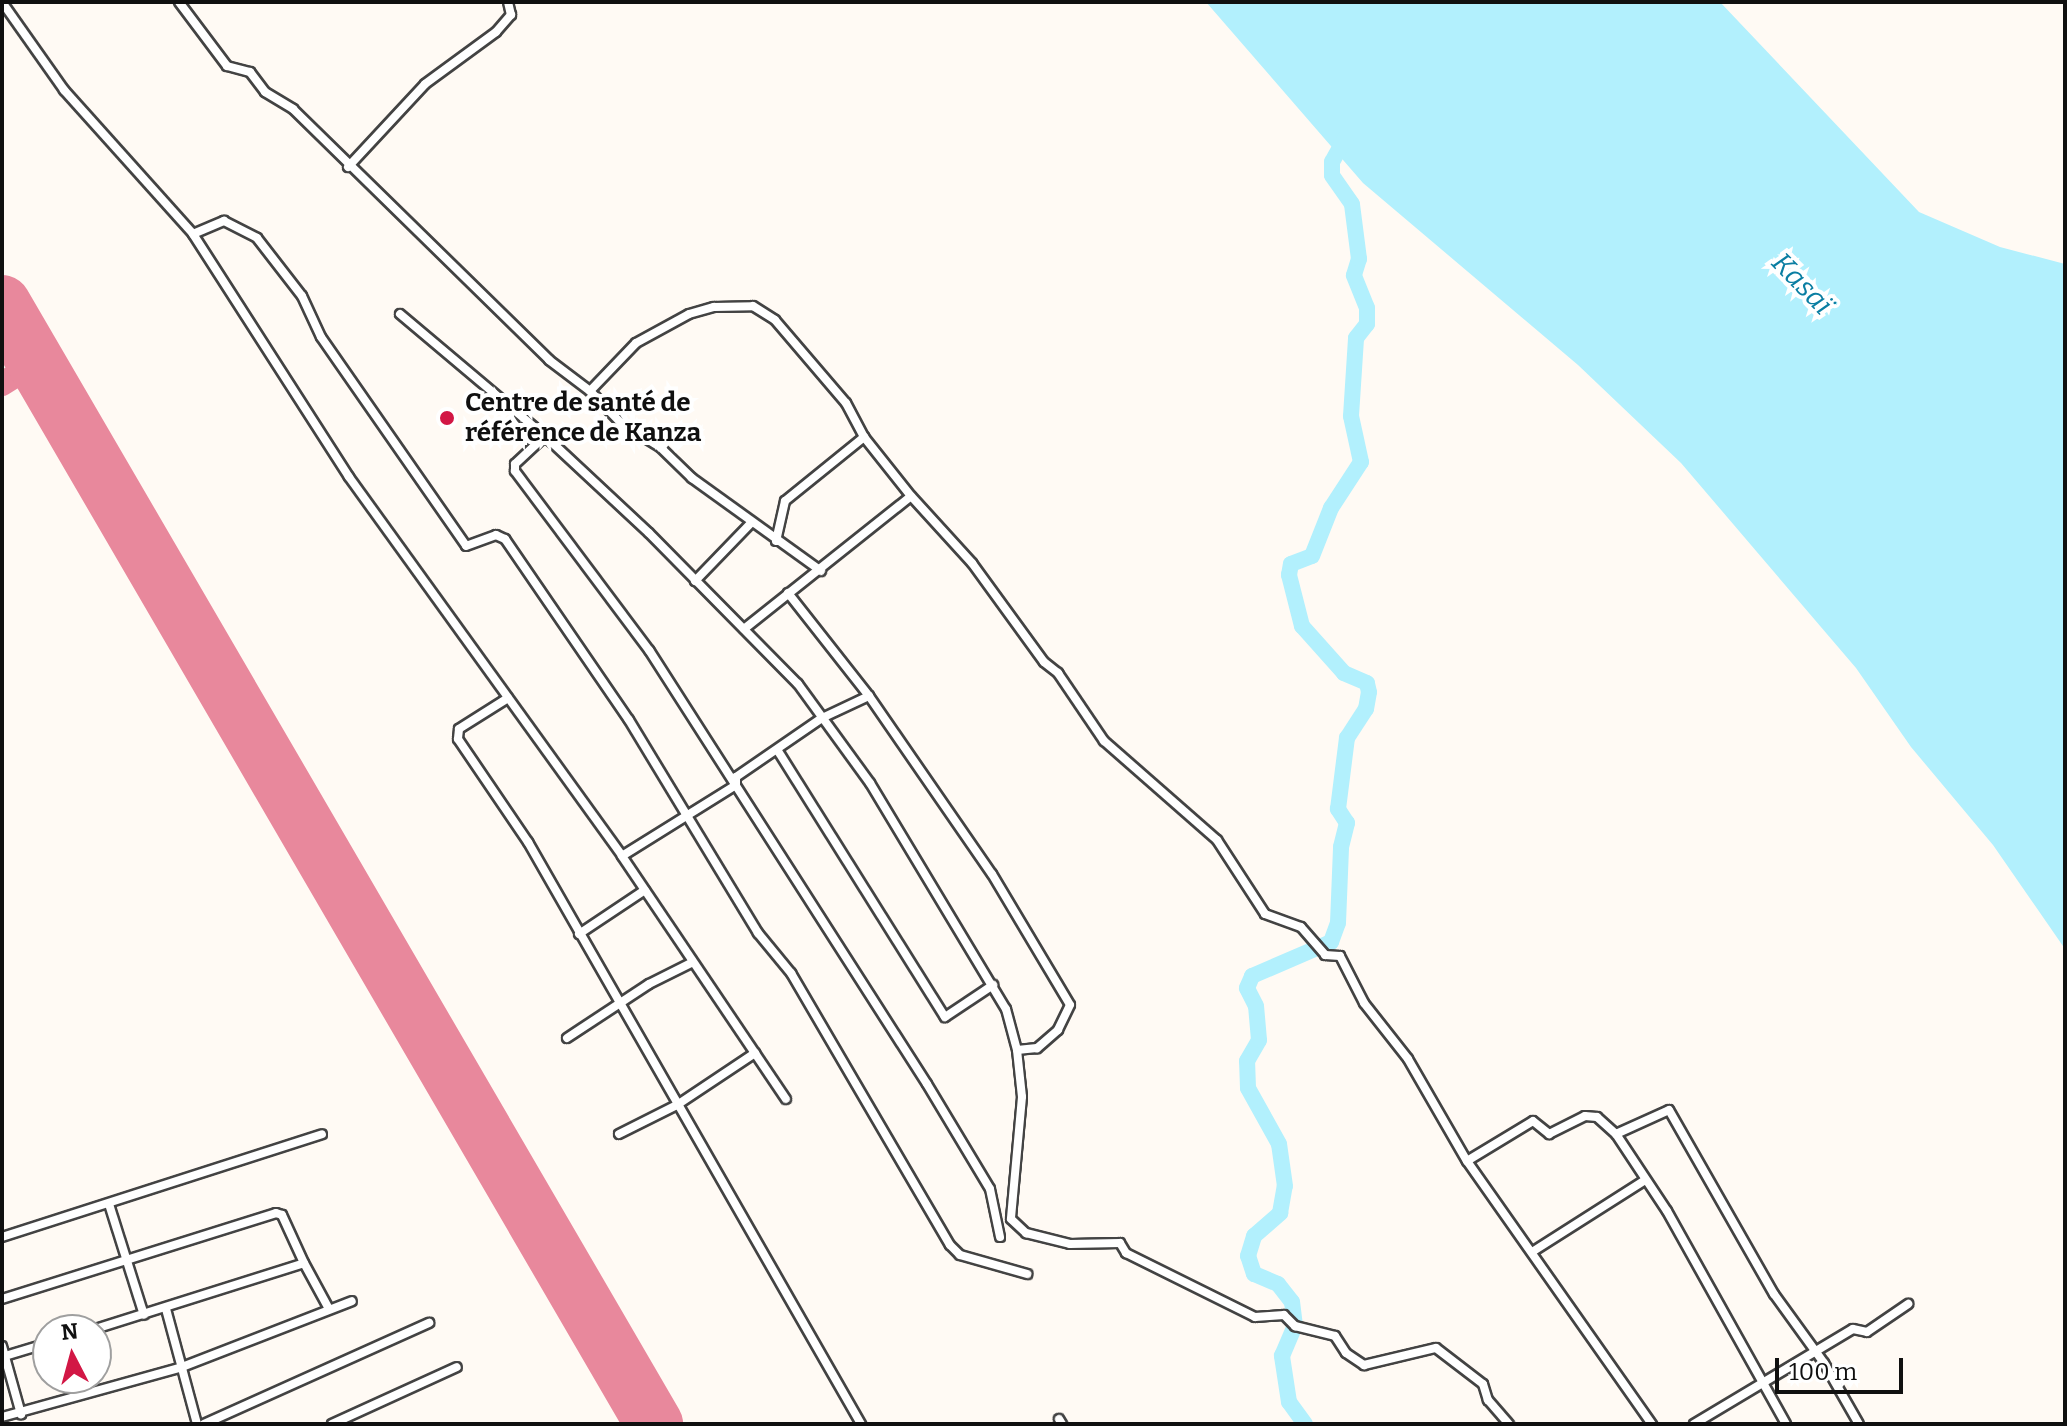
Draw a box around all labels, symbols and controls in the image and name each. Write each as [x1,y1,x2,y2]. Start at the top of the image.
water label: Kasaï [1765,246,1839,322]
place label: Centre de santé de référence de Kanza [465,387,701,448]
marker: Centre de santé de référence de Kanza [436,407,458,429]
north arrow [32,1314,112,1394]
text: N [60,1317,79,1346]
scale bar [1779,1342,1907,1392]
text: 100 m [1789,1358,1857,1386]

